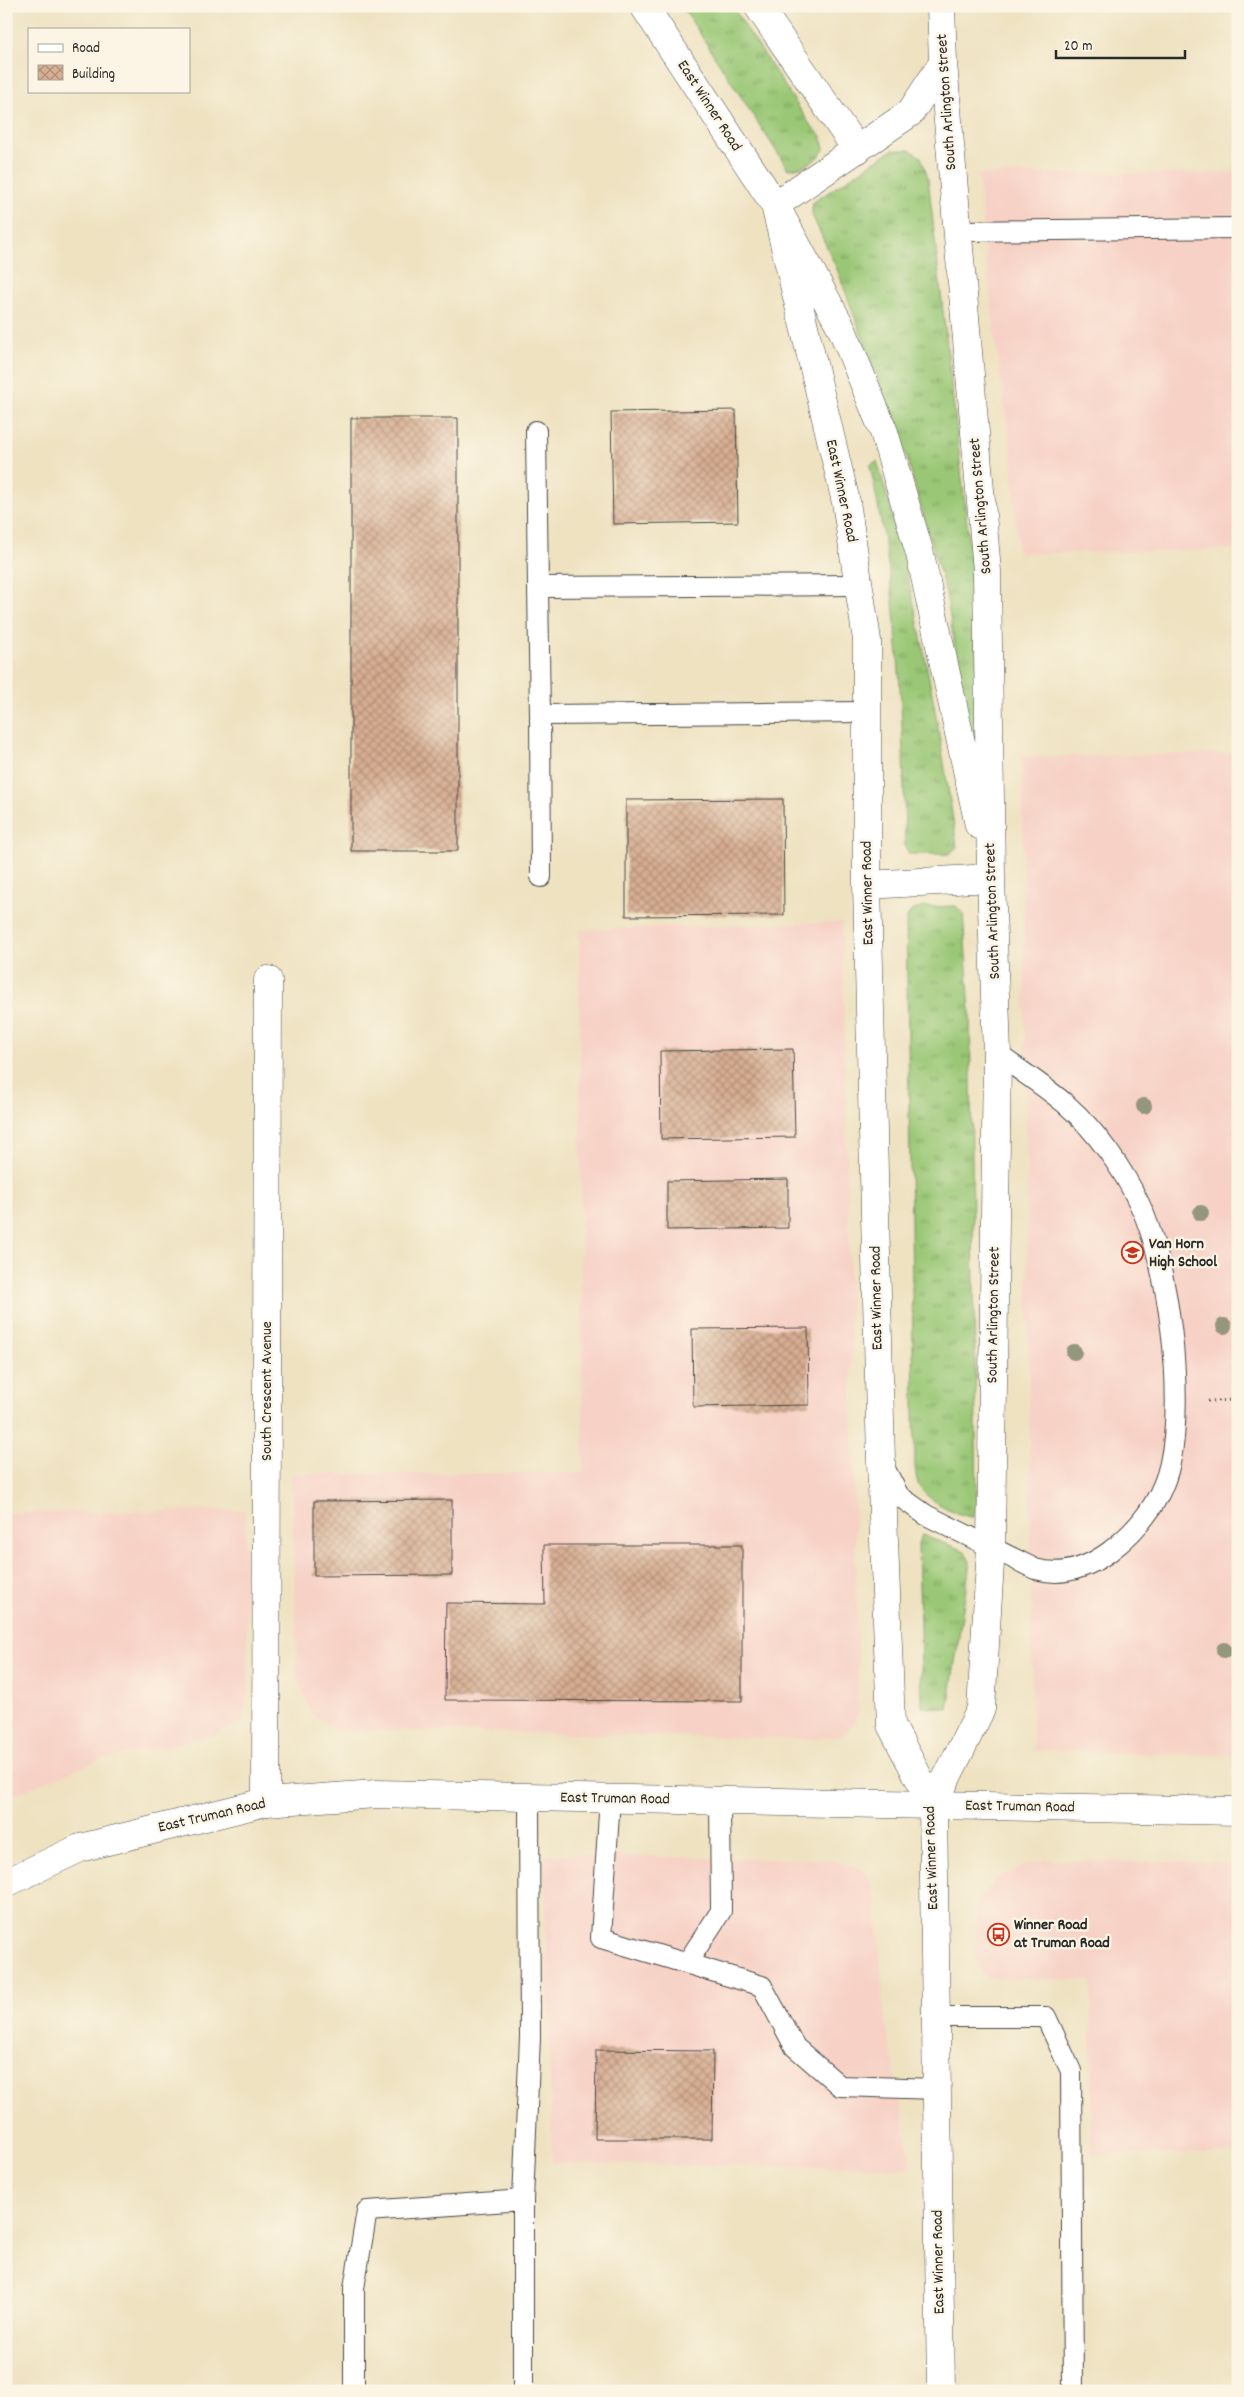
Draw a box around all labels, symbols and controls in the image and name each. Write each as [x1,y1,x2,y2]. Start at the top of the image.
legend [28,28,190,92]
scale bar [1056,28,1185,60]
street label: South Arlington Street [931,33,963,171]
text: 20 m [1064,36,1092,58]
text: Road [72,38,100,60]
street label: East Winner Road [671,56,747,156]
text: Building [72,64,115,86]
street label: East Winner Road [819,437,863,545]
street label: South Arlington Street [964,437,998,575]
street label: East Winner Road [856,841,880,945]
street label: South Arlington Street [979,842,1007,980]
place label: Van Horn High School [1149,1233,1217,1274]
school or university icon: Van Horn High School [1121,1241,1145,1265]
street label: East Winner Road [865,1246,889,1350]
street label: South Arlington Street [981,1246,1007,1384]
street label: South Crescent Avenue [256,1321,279,1461]
street label: East Truman Road [560,1787,670,1811]
street label: East Truman Road [156,1792,268,1840]
street label: East Truman Road [965,1795,1075,1819]
street label: East Winner Road [919,1805,945,1911]
place label: Winner Road at Truman Road [1014,1914,1110,1955]
bus stop icon: Winner Road at Truman Road [986,1922,1010,1946]
street label: East Winner Road [927,2210,951,2314]

